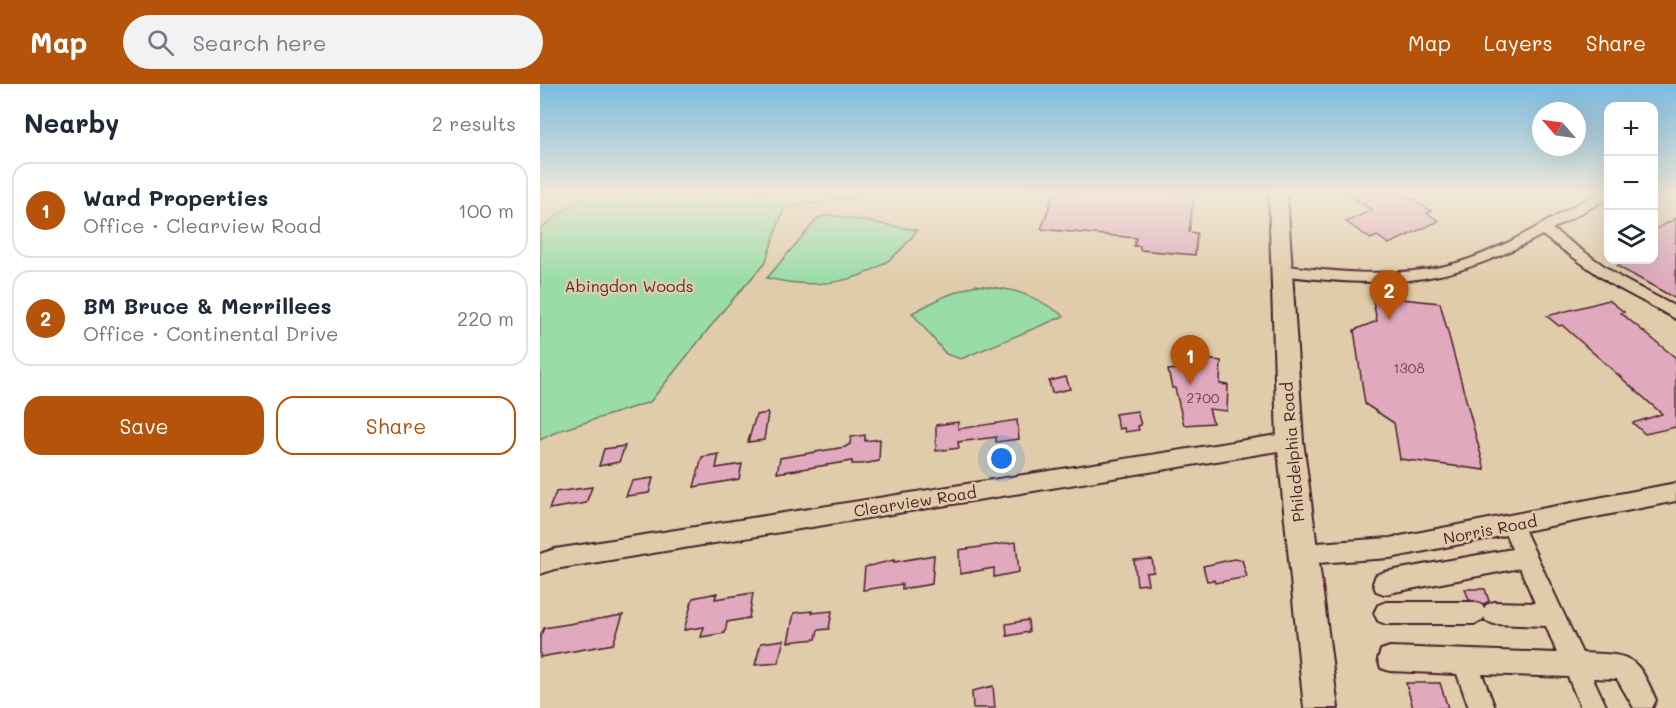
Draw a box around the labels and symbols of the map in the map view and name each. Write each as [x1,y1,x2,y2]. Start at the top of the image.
north arrow [1532,102,1586,156]
pin: 2 [1370,270,1408,320]
park label: Abingdon Woods [565,275,693,296]
pin: 1 [1170,336,1210,385]
house number: 1308 [1393,358,1425,377]
street label: Philadelphia Road [1275,381,1309,523]
house number: 2700 [1187,388,1220,407]
your location [987,444,1016,473]
street label: Clearview Road [852,481,978,521]
street label: Norris Road [1441,510,1539,548]

